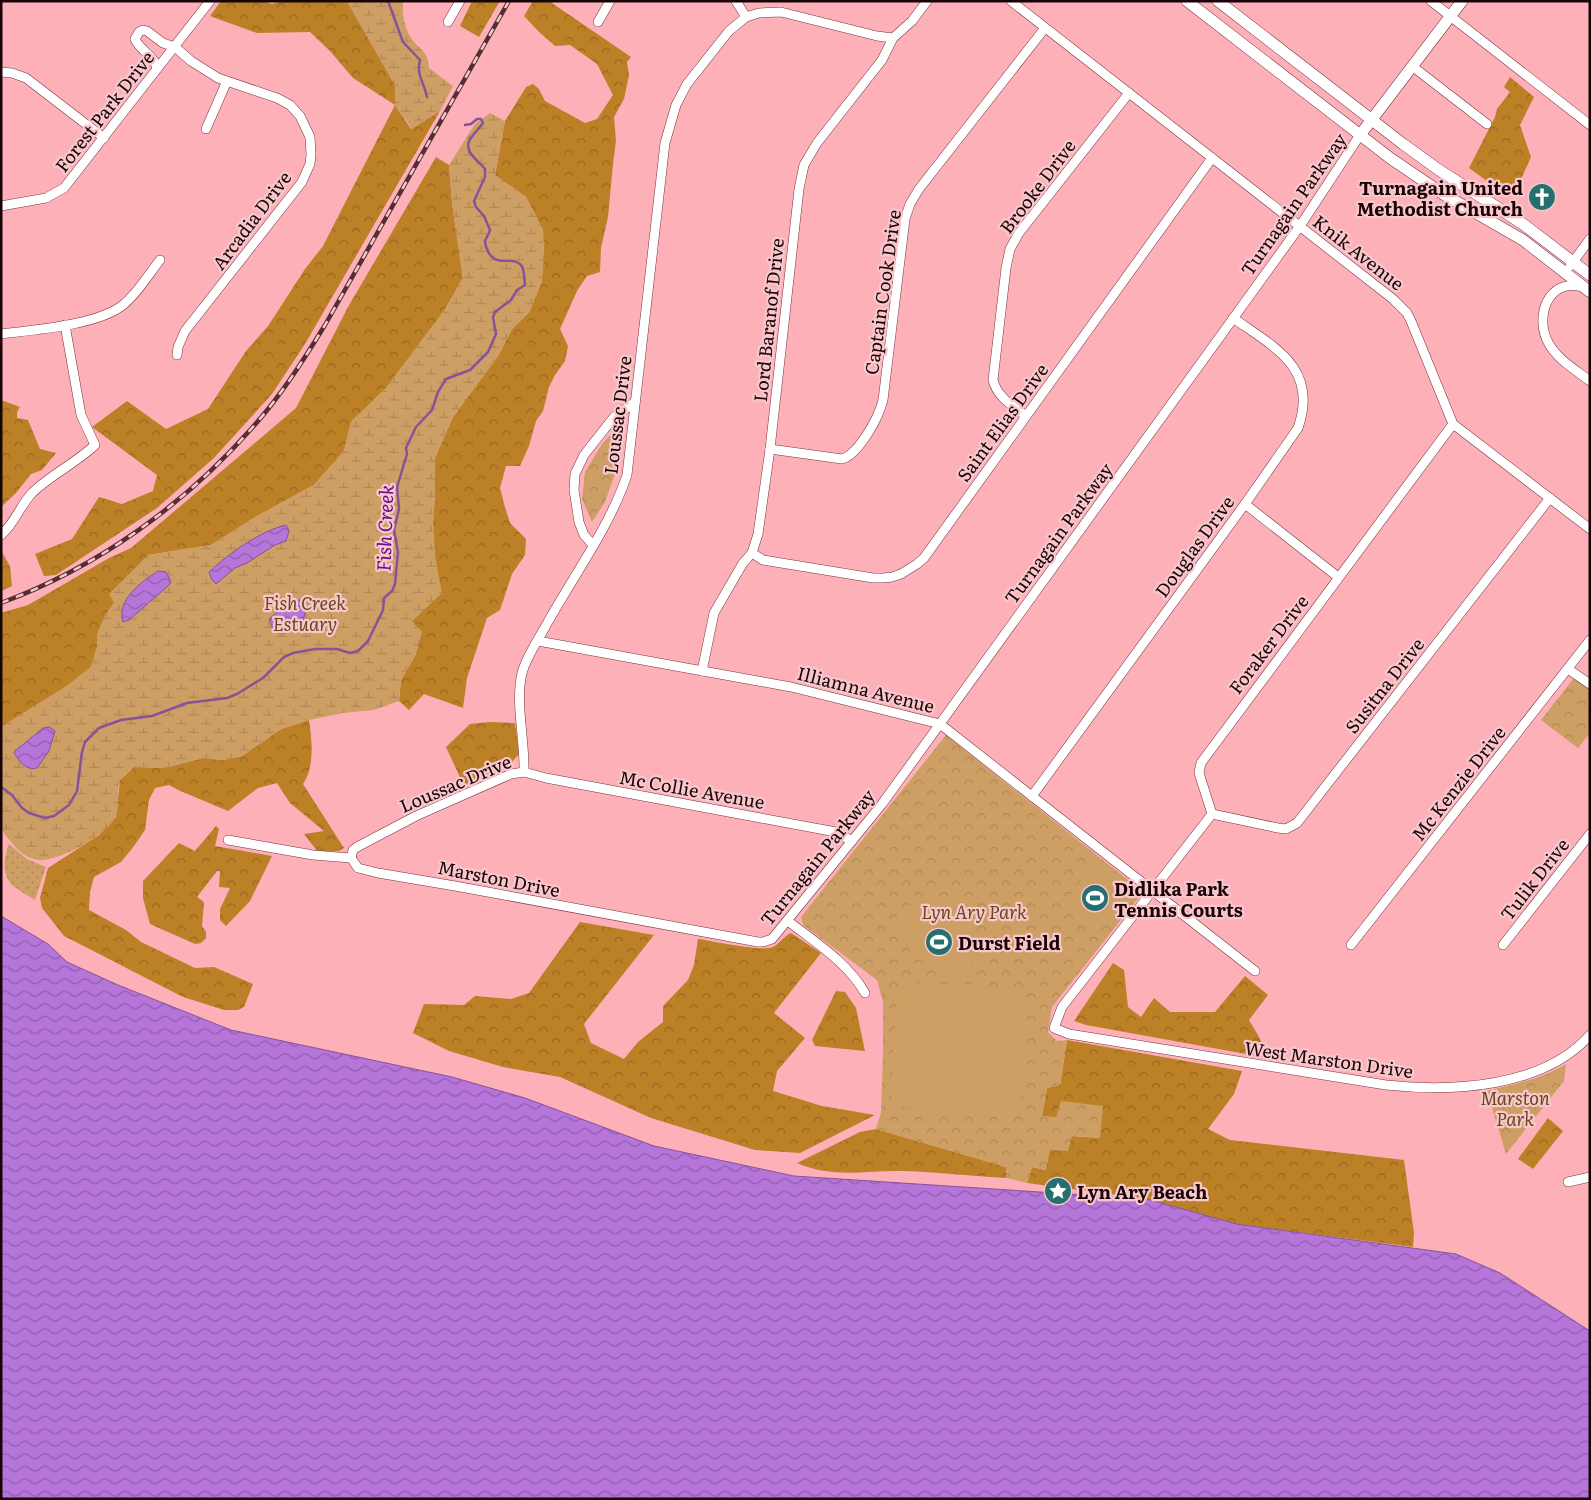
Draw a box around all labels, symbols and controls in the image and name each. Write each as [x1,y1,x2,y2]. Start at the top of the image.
street label: Forest Park Drive [48,45,160,177]
street label: Turnagain Parkway [1233,126,1353,281]
street label: Brooke Drive [992,133,1082,239]
street label: Arcadia Drive [205,165,297,275]
place label: Turnagain United Methodist Church [1357,174,1523,222]
church icon: Turnagain United Methodist Church [1527,182,1557,212]
street label: Captain Cook Drive [857,208,907,376]
street label: Knik Avenue [1308,208,1410,296]
street label: Lord Baranof Drive [746,237,790,403]
street label: Loussac Drive [596,354,638,476]
street label: Saint Elias Drive [950,357,1054,487]
street label: Turnagain Parkway [997,456,1119,609]
water label: Fish Creek [368,484,400,572]
street label: Douglas Drive [1148,489,1240,603]
park label: Fish Creek Estuary [264,589,346,637]
street label: Foraker Drive [1222,589,1314,699]
street label: Susitna Drive [1338,631,1430,739]
street label: Illiamna Avenue [795,659,937,719]
street label: Mc Kenzie Drive [1404,720,1512,846]
street label: Loussac Drive [395,747,515,819]
street label: Mc Collie Avenue [617,763,767,815]
street label: Turnagain Parkway [753,782,881,931]
street label: Tulik Drive [1493,832,1575,926]
street label: Marston Drive [436,853,562,903]
place label: Didlika Park Tennis Courts [1114,875,1243,923]
sports icon: Didlika Park Tennis Courts [1080,883,1110,913]
park label: Lyn Ary Park [921,898,1027,925]
sports icon: Durst Field [924,927,954,957]
place label: Durst Field [958,929,1061,956]
street label: West Marston Drive [1243,1034,1415,1084]
park label: Marston Park [1480,1084,1550,1132]
place icon: Lyn Ary Beach [1043,1176,1073,1206]
place label: Lyn Ary Beach [1077,1178,1207,1205]

